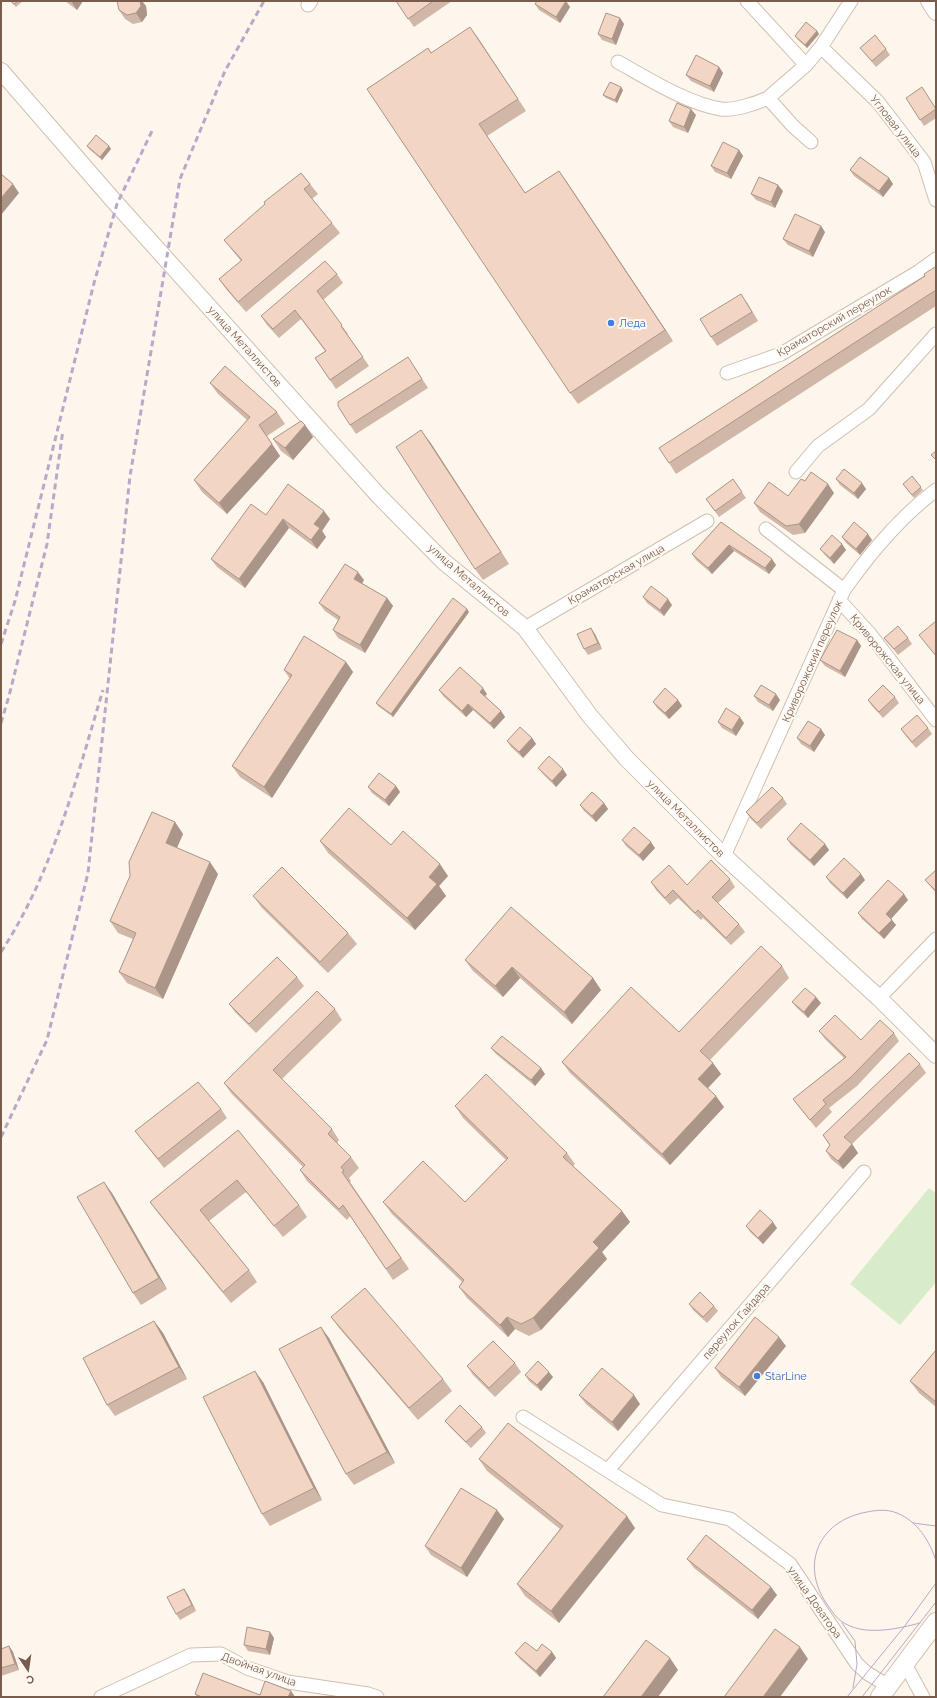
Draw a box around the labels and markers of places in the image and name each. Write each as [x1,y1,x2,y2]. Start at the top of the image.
place label: Леда [619,317,646,330]
marker: Леда [606,318,616,328]
place label: StarLine [765,1370,807,1383]
marker: StarLine [752,1371,762,1381]

